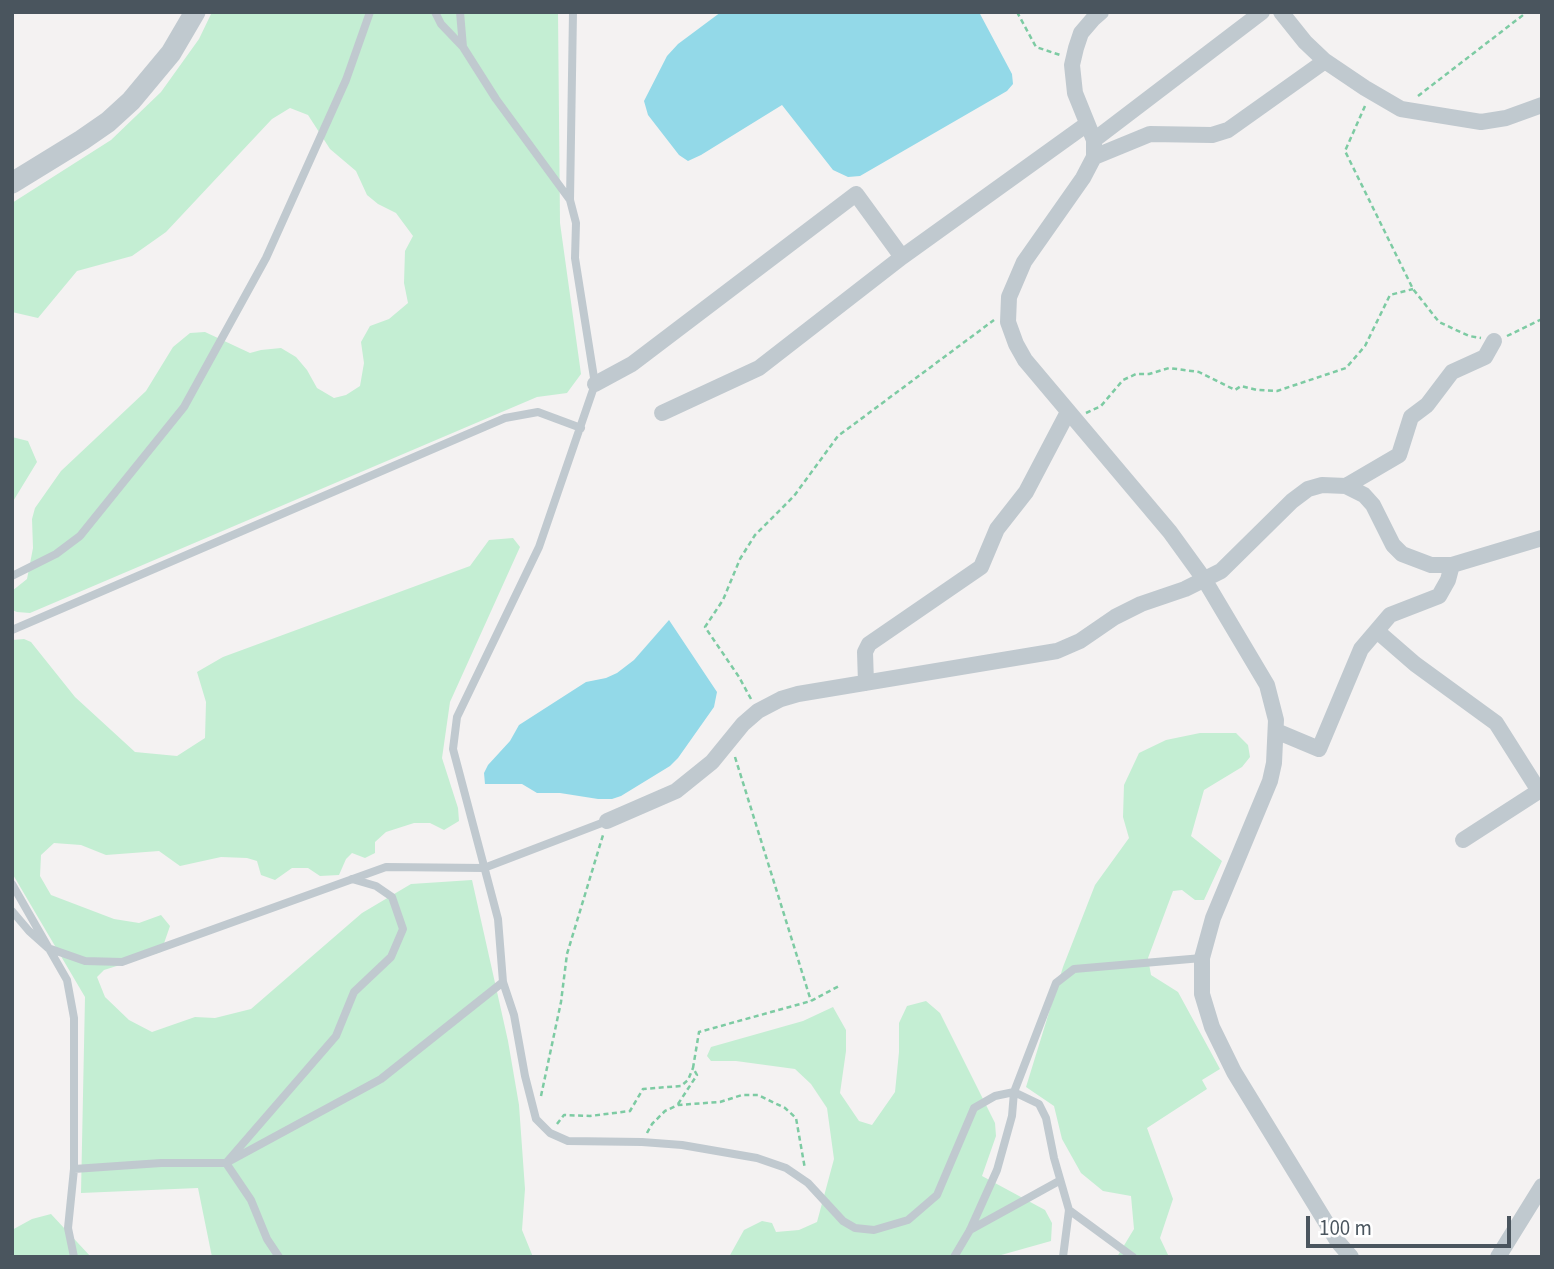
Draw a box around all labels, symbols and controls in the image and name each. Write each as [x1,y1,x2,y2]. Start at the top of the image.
scale bar [1309,1202,1514,1246]
text: 100 m [1319,1213,1372,1243]

